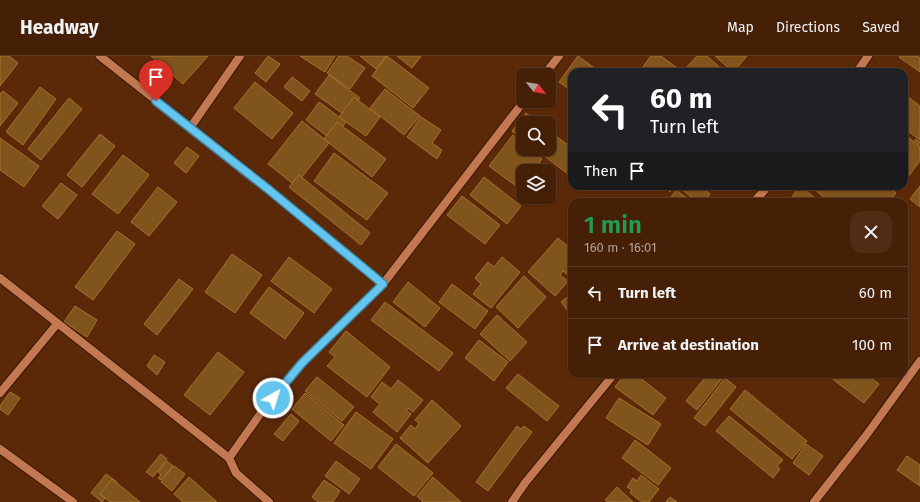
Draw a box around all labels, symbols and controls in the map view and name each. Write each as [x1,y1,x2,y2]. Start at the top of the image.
text: Headway [20,16,99,39]
text: Map [727,19,754,36]
text: Directions [776,19,840,36]
text: Saved [862,19,900,36]
pin [139,60,173,101]
icon: arrive [145,66,167,88]
north arrow [516,68,556,108]
map controls [516,68,556,204]
text: 60 m [650,82,712,115]
icon: left [584,84,636,136]
button: search [516,116,556,156]
text: Turn left [650,116,719,138]
icon: arrive [626,160,648,182]
text: Then [584,162,618,180]
button: layers [516,164,556,204]
text: 1 min [584,211,642,239]
button: close [850,211,892,253]
text: 160 m · 16:01 [584,240,657,255]
icon: left [584,282,606,304]
text: Turn left [618,284,676,302]
text: 60 m [859,284,892,302]
icon: arrive [584,334,606,356]
text: Arrive at destination [618,336,759,354]
text: 100 m [852,336,892,354]
position arrow [252,377,294,419]

